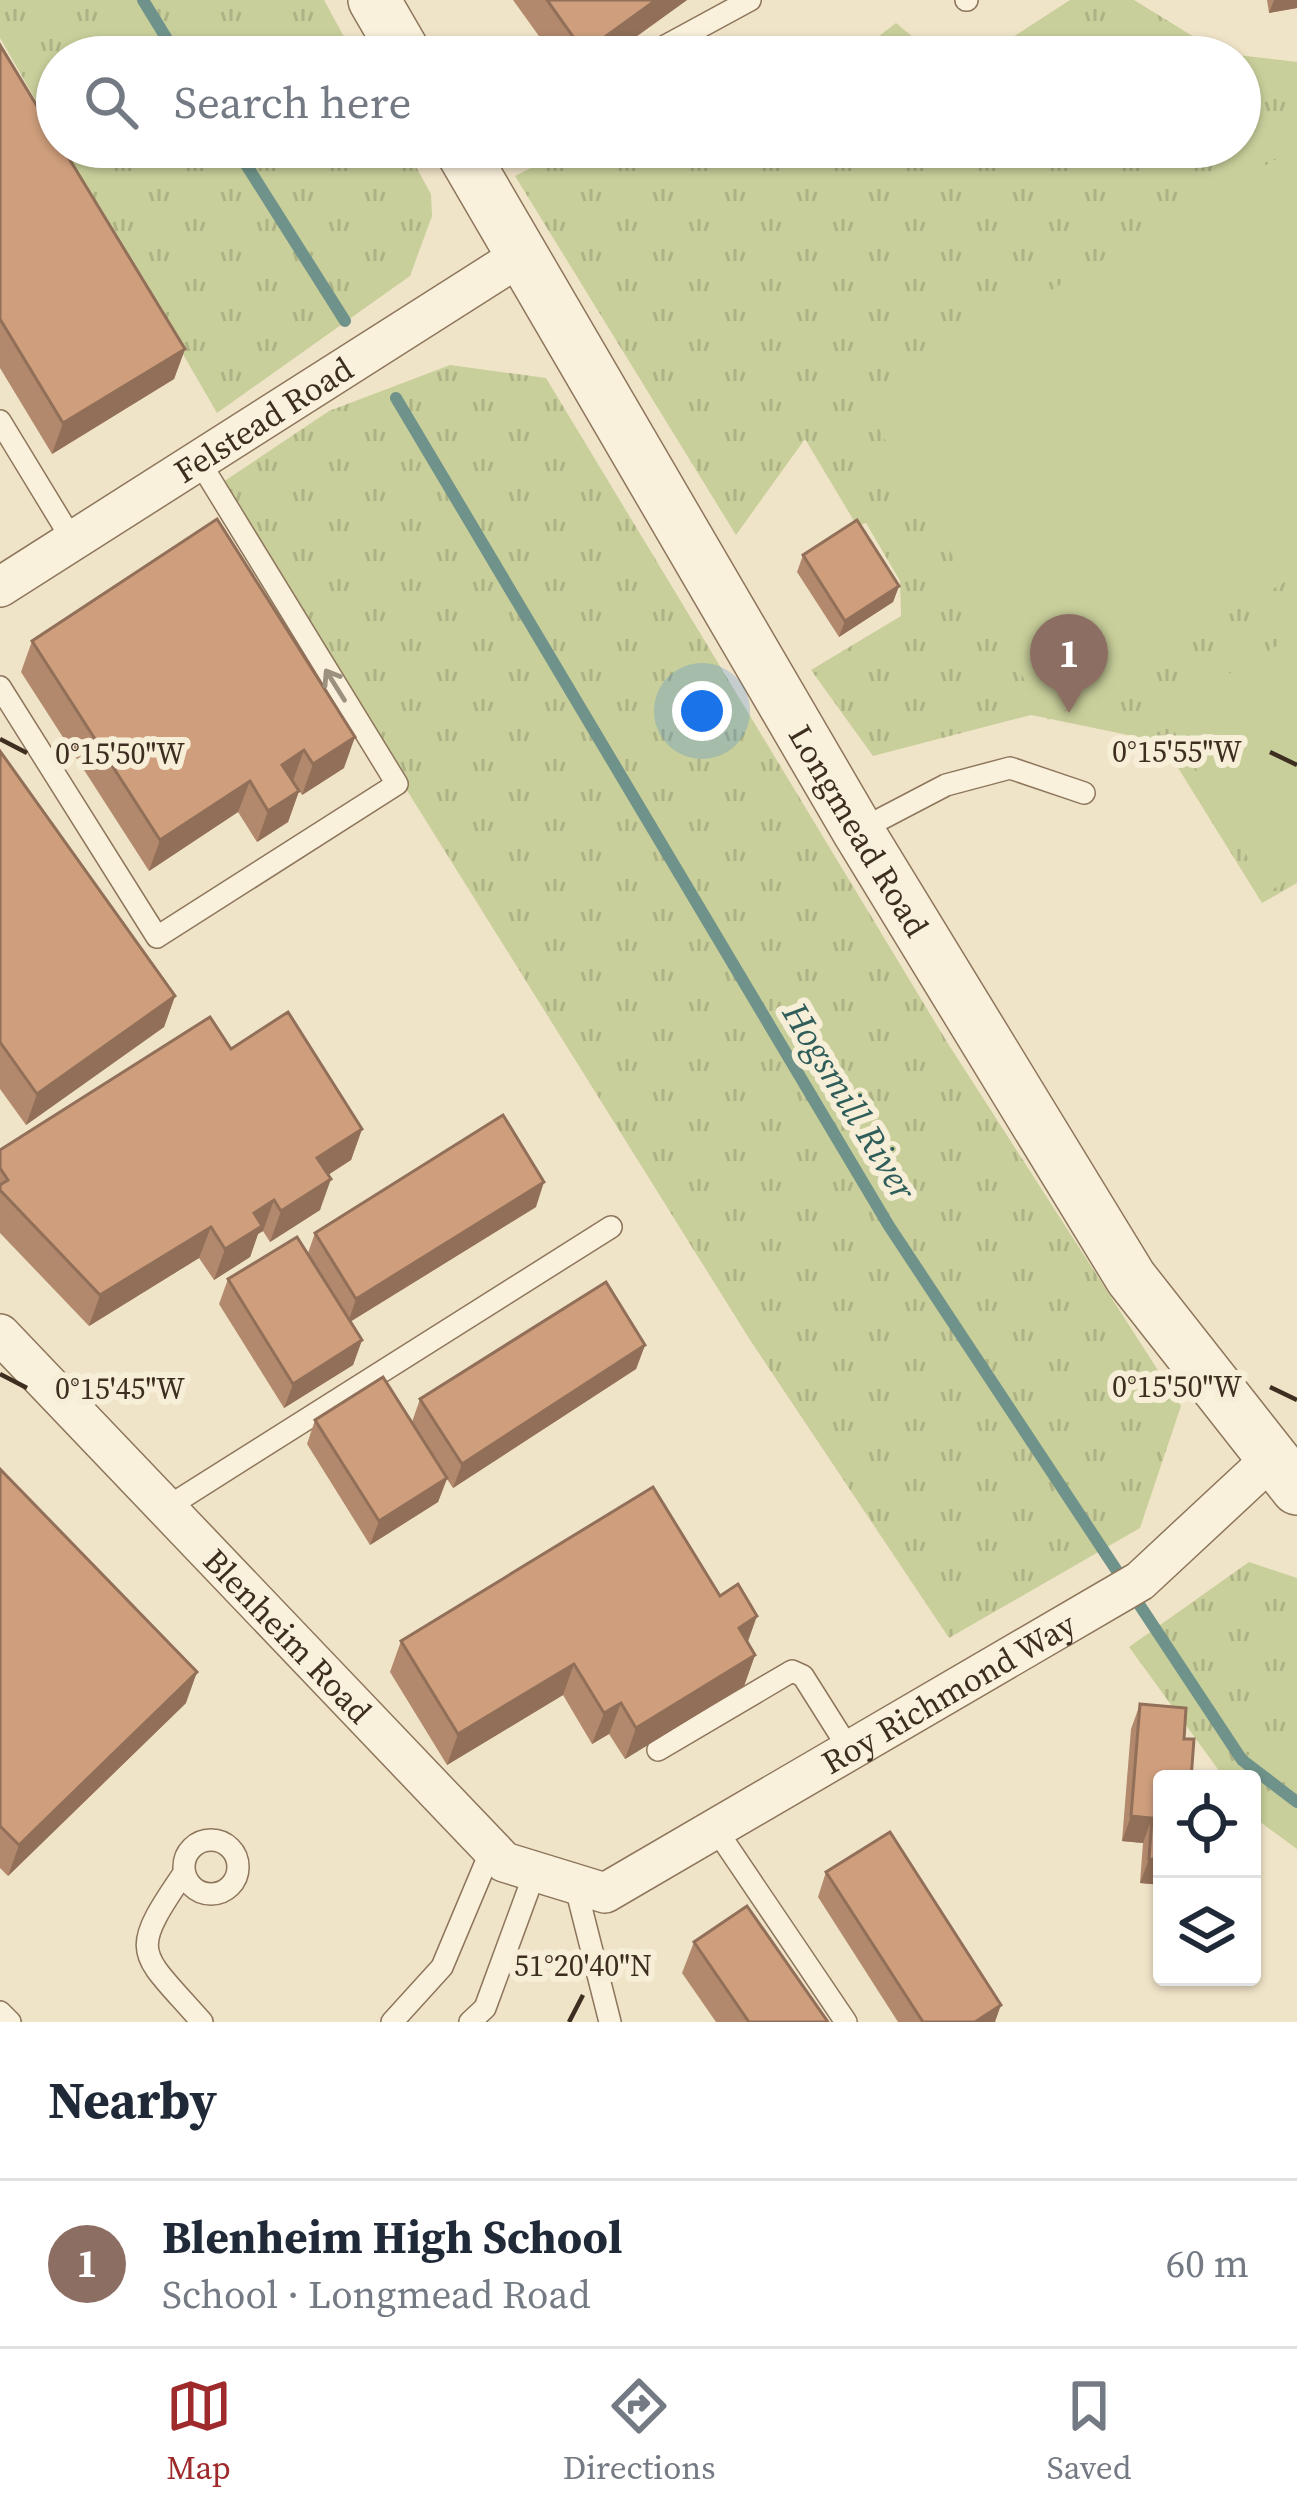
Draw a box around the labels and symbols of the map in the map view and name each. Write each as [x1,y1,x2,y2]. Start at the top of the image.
street label: Felstead Road [165,346,362,494]
pin: 1 [1030,614,1108,713]
one-way arrow [323,668,347,702]
your location [672,681,732,741]
street label: Longmead Road [778,717,939,945]
text: 0°15'55"W [1112,731,1242,772]
text: 0°15'50"W [55,733,185,774]
water label: Hogsmill River [771,992,929,1211]
text: 0°15'50"W [1112,1366,1242,1407]
text: 0°15'45"W [55,1368,185,1409]
street label: Blenheim Road [193,1539,382,1733]
street label: Roy Richmond Way [813,1602,1084,1785]
text: 51°20'40"N [514,1945,652,1986]

